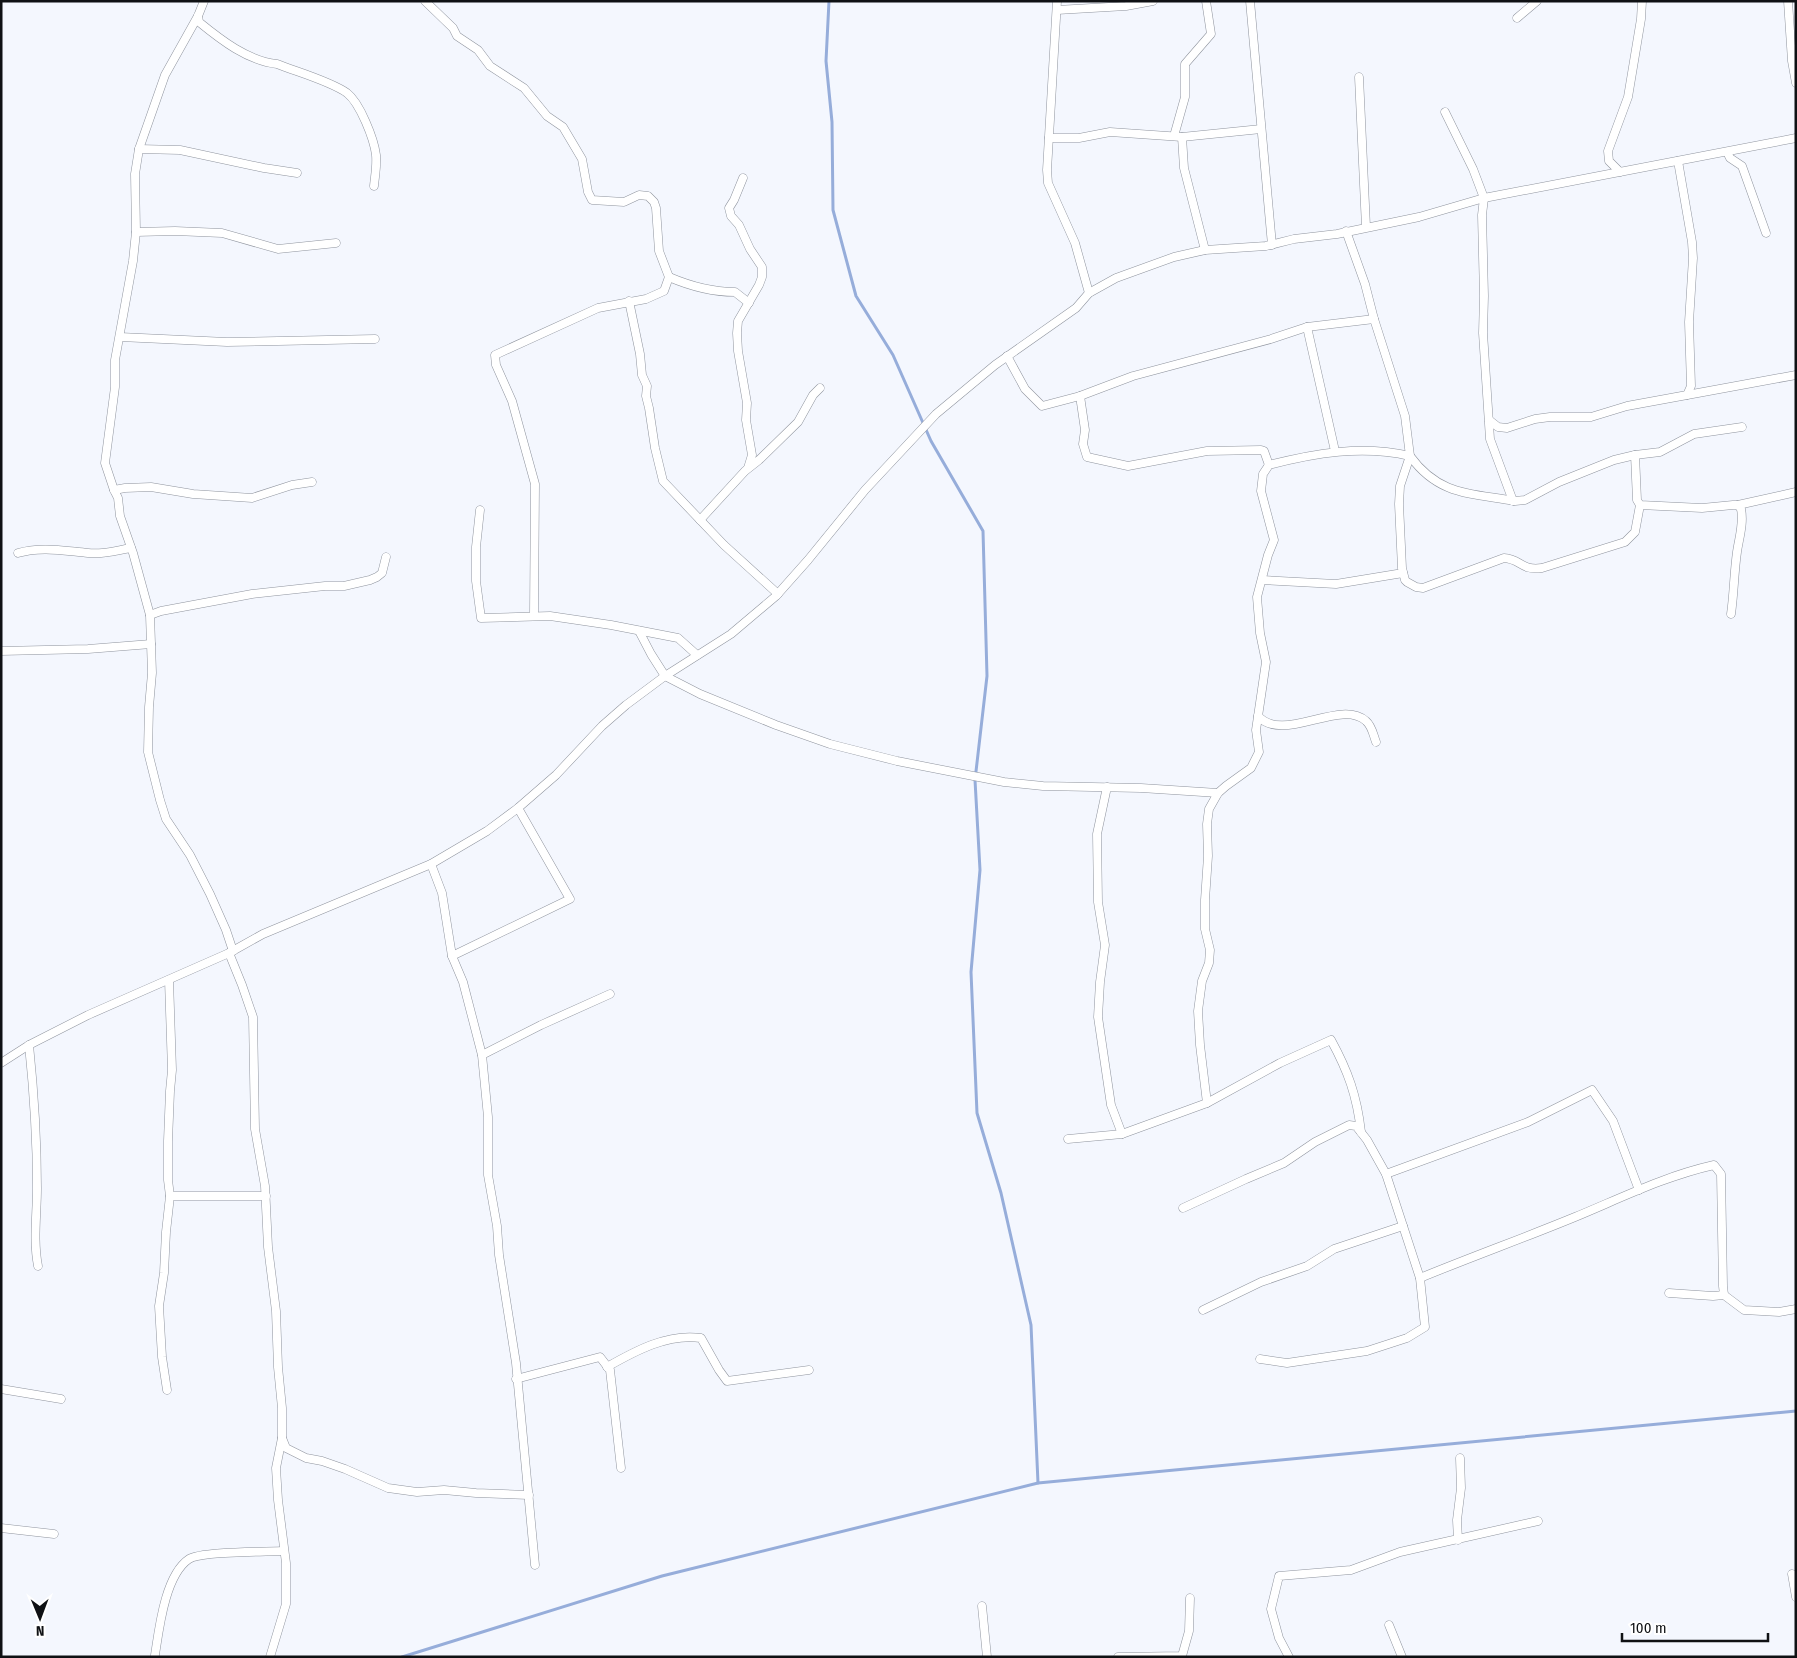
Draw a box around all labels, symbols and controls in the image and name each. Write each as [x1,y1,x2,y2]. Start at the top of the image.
north arrow [15,1593,65,1643]
scale bar [1622,1610,1768,1642]
text: 100 m [1630,1619,1667,1637]
text: N [36,1622,45,1639]

